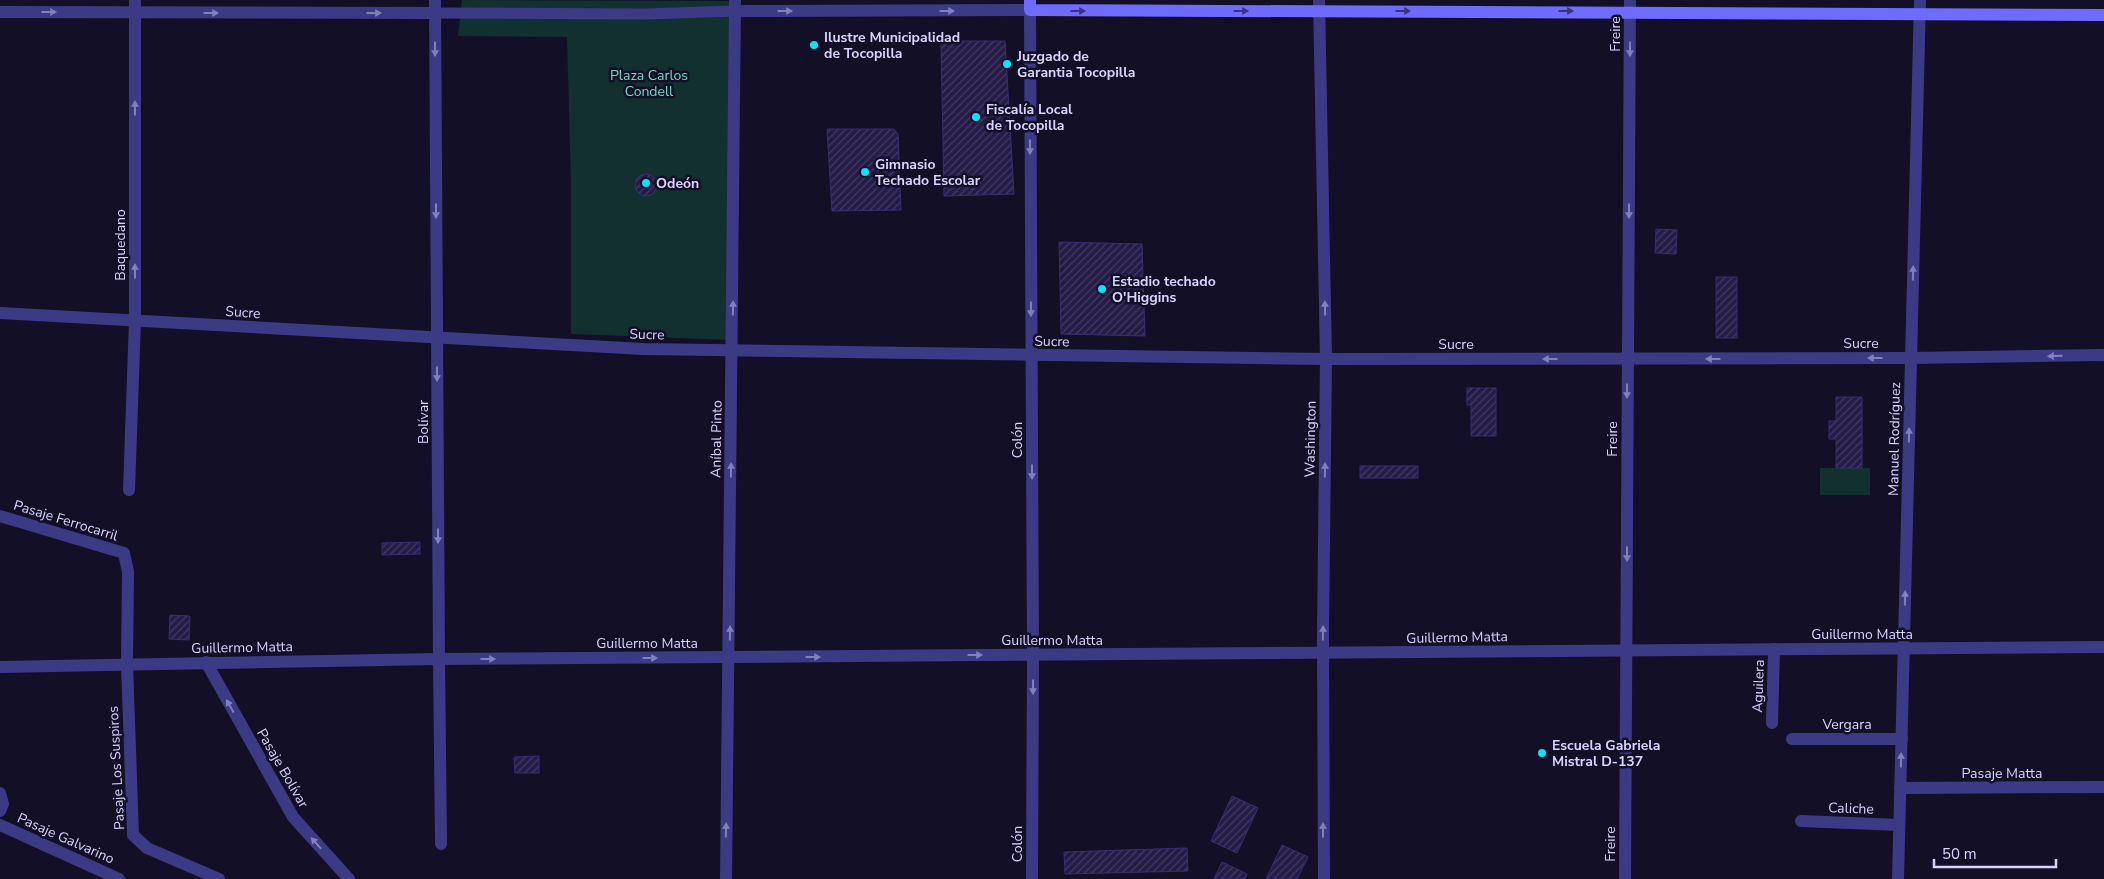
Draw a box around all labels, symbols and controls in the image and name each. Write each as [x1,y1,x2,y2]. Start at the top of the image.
one-way arrow [777,7,793,15]
one-way arrow [939,7,955,15]
one-way arrow [1071,7,1087,15]
one-way arrow [1233,7,1249,15]
one-way arrow [1396,7,1412,15]
one-way arrow [1558,7,1574,15]
one-way arrow [41,8,57,16]
one-way arrow [203,9,219,17]
one-way arrow [366,9,382,17]
street label: Freire [1606,16,1625,52]
place label: Ilustre Municipalidad de Tocopilla [824,28,960,63]
marker: Ilustre Municipalidad de Tocopilla [808,39,820,51]
one-way arrow [431,41,439,57]
one-way arrow [1626,41,1634,57]
place label: Juzgado de Garantia Tocopilla [1016,47,1135,82]
marker: Juzgado de Garantia Tocopilla [1001,58,1013,70]
park label: Plaza Carlos Condell [610,66,688,101]
one-way arrow [131,100,139,116]
place label: Fiscalía Local de Tocopilla [986,100,1073,135]
marker: Fiscalía Local de Tocopilla [970,111,982,123]
one-way arrow [1026,139,1034,155]
place label: Gimnasio Techado Escolar [875,155,981,190]
marker: Gimnasio Techado Escolar [859,166,871,178]
place label: Odeón [656,174,699,193]
marker: Odeón [640,177,652,189]
one-way arrow [432,203,440,219]
one-way arrow [1625,203,1633,219]
street label: Baquedano [111,209,130,281]
one-way arrow [131,263,139,279]
one-way arrow [1909,265,1917,281]
place label: Estadio techado O'Higgins [1112,272,1216,307]
marker: Estadio techado O'Higgins [1096,283,1108,295]
one-way arrow [729,300,737,316]
one-way arrow [1321,300,1329,316]
one-way arrow [1027,301,1035,317]
street label: Sucre [225,302,261,323]
street label: Sucre [629,324,665,345]
street label: Sucre [1034,332,1070,351]
street label: Sucre [1843,334,1879,353]
street label: Sucre [1438,335,1474,354]
one-way arrow [2047,352,2063,360]
one-way arrow [1867,354,1883,362]
one-way arrow [1542,355,1558,363]
one-way arrow [1705,355,1721,363]
one-way arrow [433,366,441,382]
street label: Manuel Rodríguez [1884,381,1905,496]
one-way arrow [1623,383,1631,399]
street label: Bolívar [414,400,433,444]
street label: Aníbal Pinto [706,400,727,478]
street label: Washington [1300,401,1321,478]
street label: Freire [1603,421,1622,457]
street label: Colón [1008,422,1027,458]
one-way arrow [1905,427,1913,443]
one-way arrow [727,462,735,478]
one-way arrow [1321,462,1329,478]
one-way arrow [1028,464,1036,480]
street label: Pasaje Ferrocarril [11,496,121,546]
one-way arrow [434,528,442,544]
one-way arrow [1622,546,1630,562]
one-way arrow [1901,590,1909,606]
one-way arrow [726,625,734,641]
one-way arrow [1319,625,1327,641]
street label: Guillermo Matta [1811,625,1913,644]
street label: Guillermo Matta [1406,627,1508,648]
street label: Guillermo Matta [1001,631,1103,650]
street label: Guillermo Matta [596,634,698,653]
street label: Guillermo Matta [191,637,293,658]
one-way arrow [967,651,983,659]
one-way arrow [805,652,821,660]
one-way arrow [642,654,658,662]
one-way arrow [480,655,496,663]
street label: Aguilera [1748,659,1769,713]
one-way arrow [1029,679,1037,695]
one-way arrow [226,698,234,713]
street label: Pasaje Los Suspiros [104,705,129,830]
street label: Vergara [1821,715,1872,734]
street label: Pasaje Bolívar [252,725,313,811]
place label: Escuela Gabriela Mistral D-137 [1552,736,1660,771]
marker: Escuela Gabriela Mistral D-137 [1536,747,1548,759]
one-way arrow [1897,752,1905,768]
street label: Pasaje Matta [1962,764,2042,783]
street label: Caliche [1828,798,1874,819]
street label: Pasaje Galvarino [14,809,118,868]
one-way arrow [723,822,731,838]
one-way arrow [1319,822,1327,838]
street label: Colón [1008,826,1027,862]
street label: Freire [1601,826,1620,862]
scale bar [1934,836,2056,868]
one-way arrow [310,837,322,849]
text: 50 m [1942,844,1977,864]

